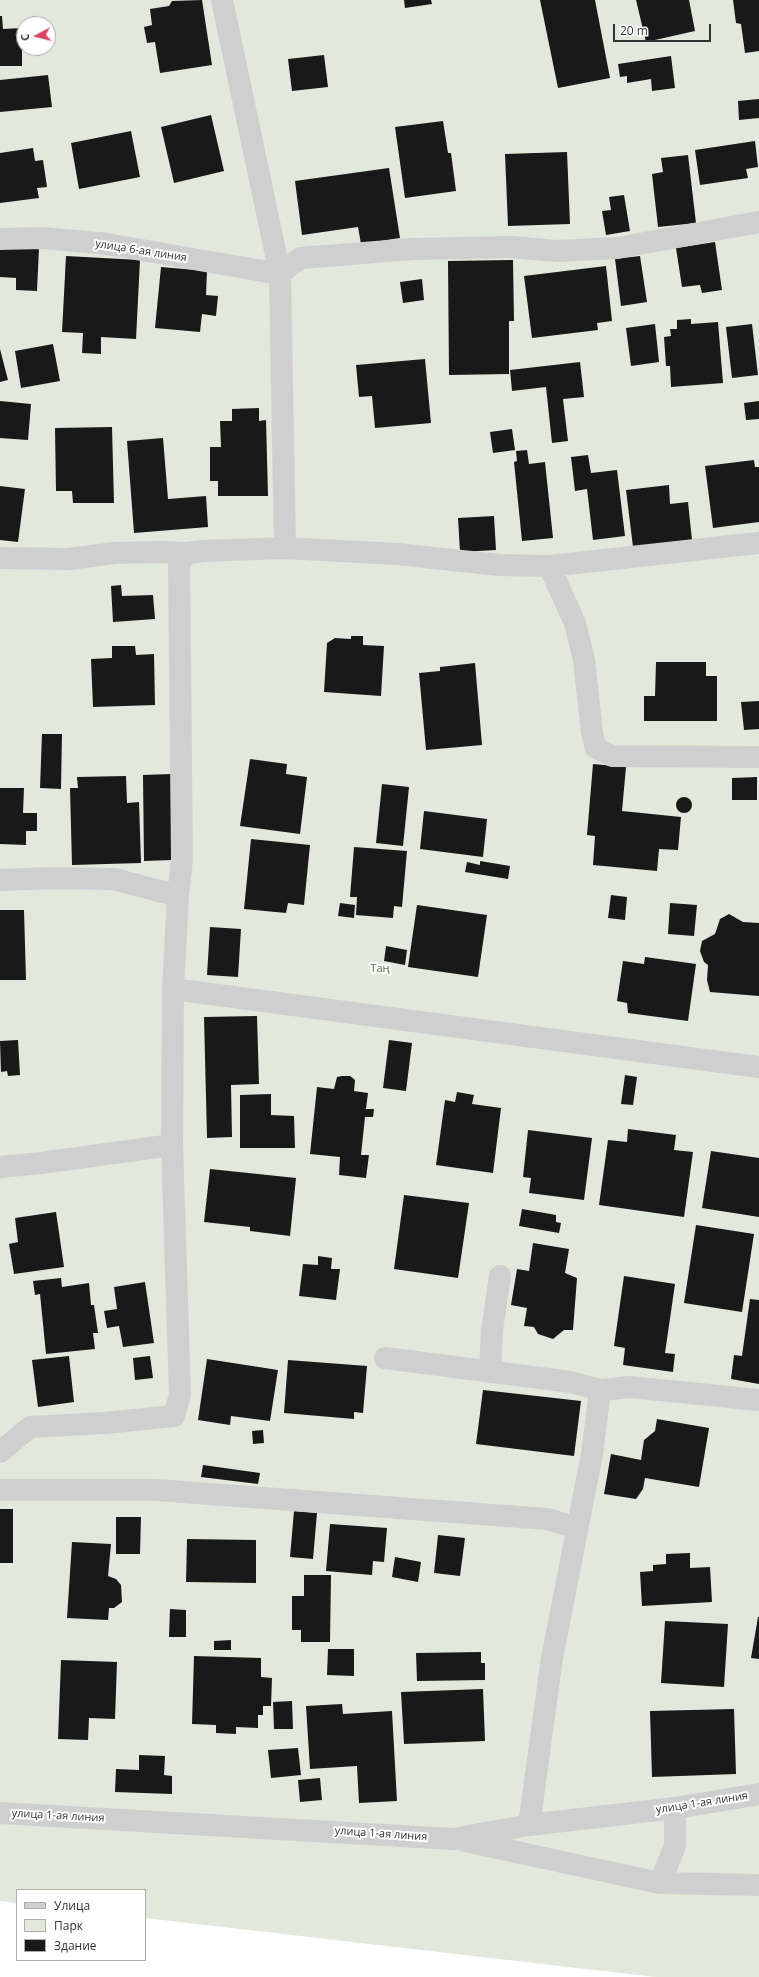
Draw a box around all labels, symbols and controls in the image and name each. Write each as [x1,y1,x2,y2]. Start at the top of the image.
north arrow [16,16,56,56]
scale bar [615,16,713,42]
text: 20 m [620,22,648,39]
text: С [17,33,32,42]
street label: улица 6-ая линия [94,237,188,265]
park label: Таң [370,962,390,976]
street label: улица 1-ая линия [655,1789,749,1817]
street label: улица 1-ая линия [11,1807,105,1825]
street label: улица 1-ая линия [334,1824,428,1844]
legend [16,1889,146,1961]
text: Улица [54,1897,90,1914]
text: Парк [54,1917,83,1934]
text: Здание [54,1937,97,1954]

